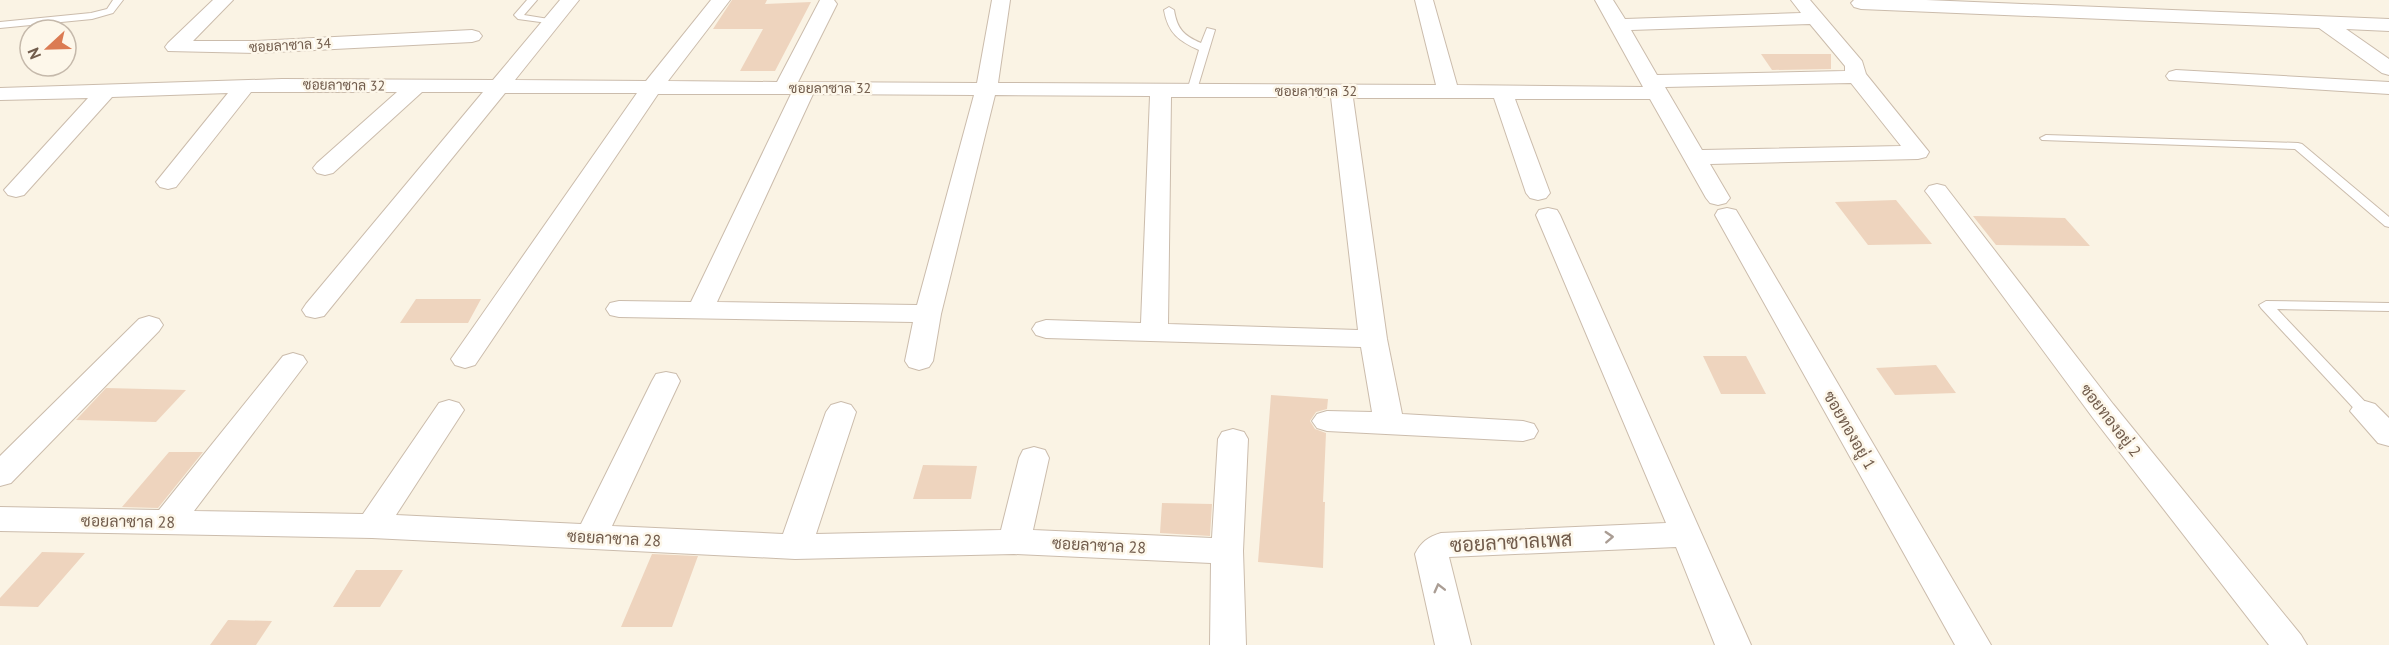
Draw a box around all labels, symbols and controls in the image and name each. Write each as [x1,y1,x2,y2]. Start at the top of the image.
north arrow [18,18,78,78]
street label: ซอยลาซาล 34 [248,34,332,56]
text: N [23,45,45,62]
street label: ซอยลาซาล 32 [303,75,385,95]
street label: ซอยลาซาล 32 [789,79,871,97]
street label: ซอยลาซาล 32 [1275,82,1357,100]
street label: ซอยทองอยู่ 2 [2075,380,2146,462]
street label: ซอยทองอยู่ 1 [1818,387,1880,474]
street label: ซอยลาซาล 28 [81,510,175,532]
street label: ซอยลาซาล 28 [567,526,661,550]
street label: ซอยลาซาลเพส [1449,526,1573,558]
one-way arrow [1604,531,1613,544]
street label: ซอยลาซาล 28 [1052,533,1146,557]
one-way arrow [1433,583,1446,593]

